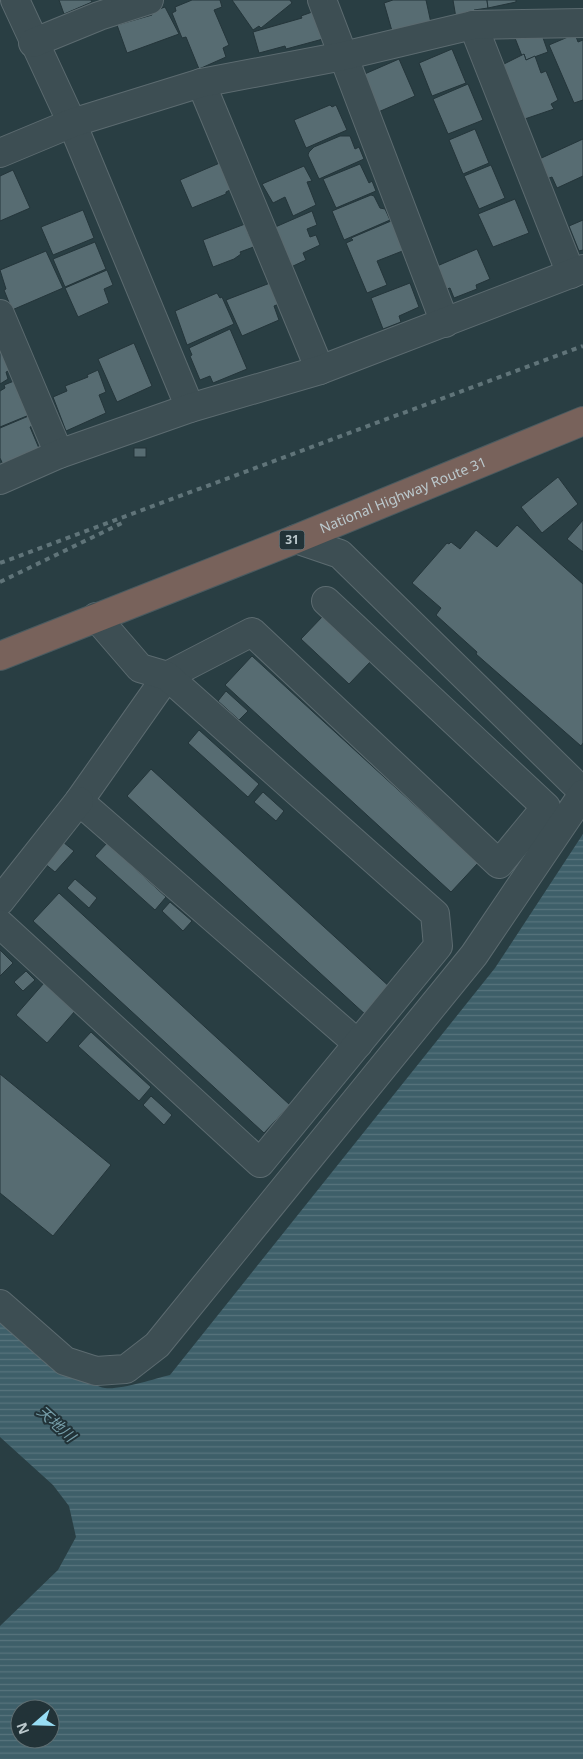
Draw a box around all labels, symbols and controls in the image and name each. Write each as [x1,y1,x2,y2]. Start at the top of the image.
street label: National Highway Route 31 [316,452,489,537]
road number: 31 [280,530,304,550]
water label: 天地川 [33,1401,82,1447]
north arrow [10,1699,60,1749]
text: N [11,1720,33,1737]

